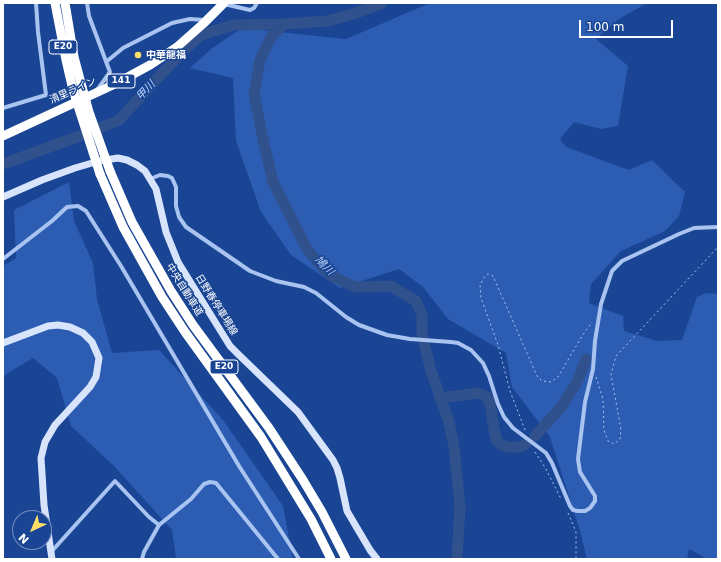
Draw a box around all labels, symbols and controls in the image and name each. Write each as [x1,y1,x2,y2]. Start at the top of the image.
scale bar [581,12,675,38]
text: 100 m [586,20,624,34]
road number: E20 [49,40,77,54]
place label: 中華龍福 [146,49,186,61]
marker: 中華龍福 [133,50,143,60]
road number: 141 [107,74,135,88]
street label: 清里ライン [48,75,98,107]
water label: 甲川 [134,79,158,103]
water label: 鳩川 [312,254,336,278]
street label: 中央自動車道 [163,261,205,319]
street label: 日野春停車場線 [192,272,240,338]
road number: E20 [210,360,238,374]
north arrow [12,510,52,550]
text: N [16,530,32,546]

